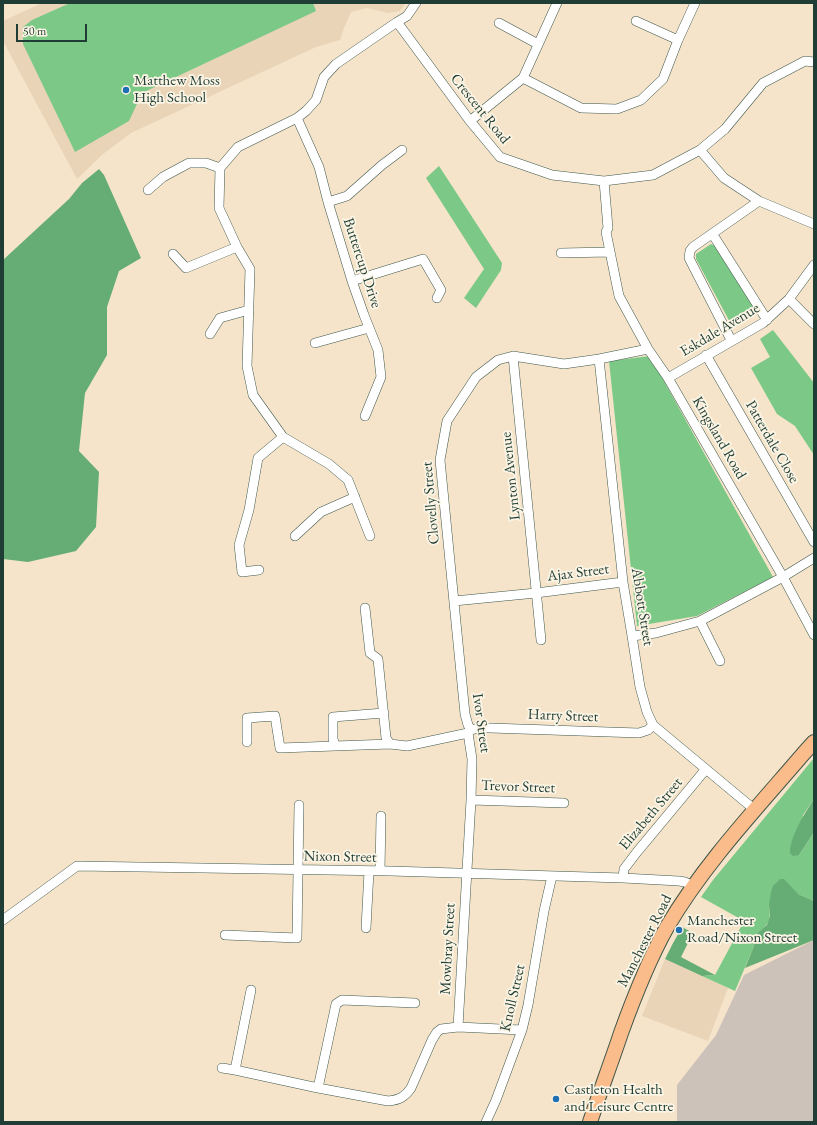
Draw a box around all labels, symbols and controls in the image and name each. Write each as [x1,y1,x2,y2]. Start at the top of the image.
scale bar [18,16,89,42]
text: 50 m [23,23,46,39]
street label: Crescent Road [446,70,514,148]
place label: Matthew Moss High School [134,72,220,107]
marker: Matthew Moss High School [121,85,131,95]
street label: Buttercup Drive [339,216,385,310]
street label: Eskdale Avenue [677,299,763,361]
street label: Kingsland Road [688,393,750,483]
street label: Patterdale Close [741,398,803,486]
street label: Lynton Avenue [497,431,525,521]
street label: Clovelly Street [418,461,444,545]
street label: Ajax Street [546,560,610,586]
street label: Abbott Street [627,567,657,647]
street label: Ivor Street [468,692,494,754]
street label: Harry Street [527,706,599,726]
street label: Elizabeth Street [615,774,687,854]
street label: Trevor Street [481,777,555,797]
street label: Nixon Street [303,847,377,867]
street label: Manchester Road [614,892,676,990]
street label: Mowbray Street [437,903,459,995]
place label: Manchester Road/Nixon Street [687,912,797,947]
marker: Manchester Road/Nixon Street [674,925,684,935]
street label: Knoll Street [497,963,529,1033]
place label: Castleton Health and Leisure Centre [564,1081,673,1116]
marker: Castleton Health and Leisure Centre [551,1094,561,1104]

